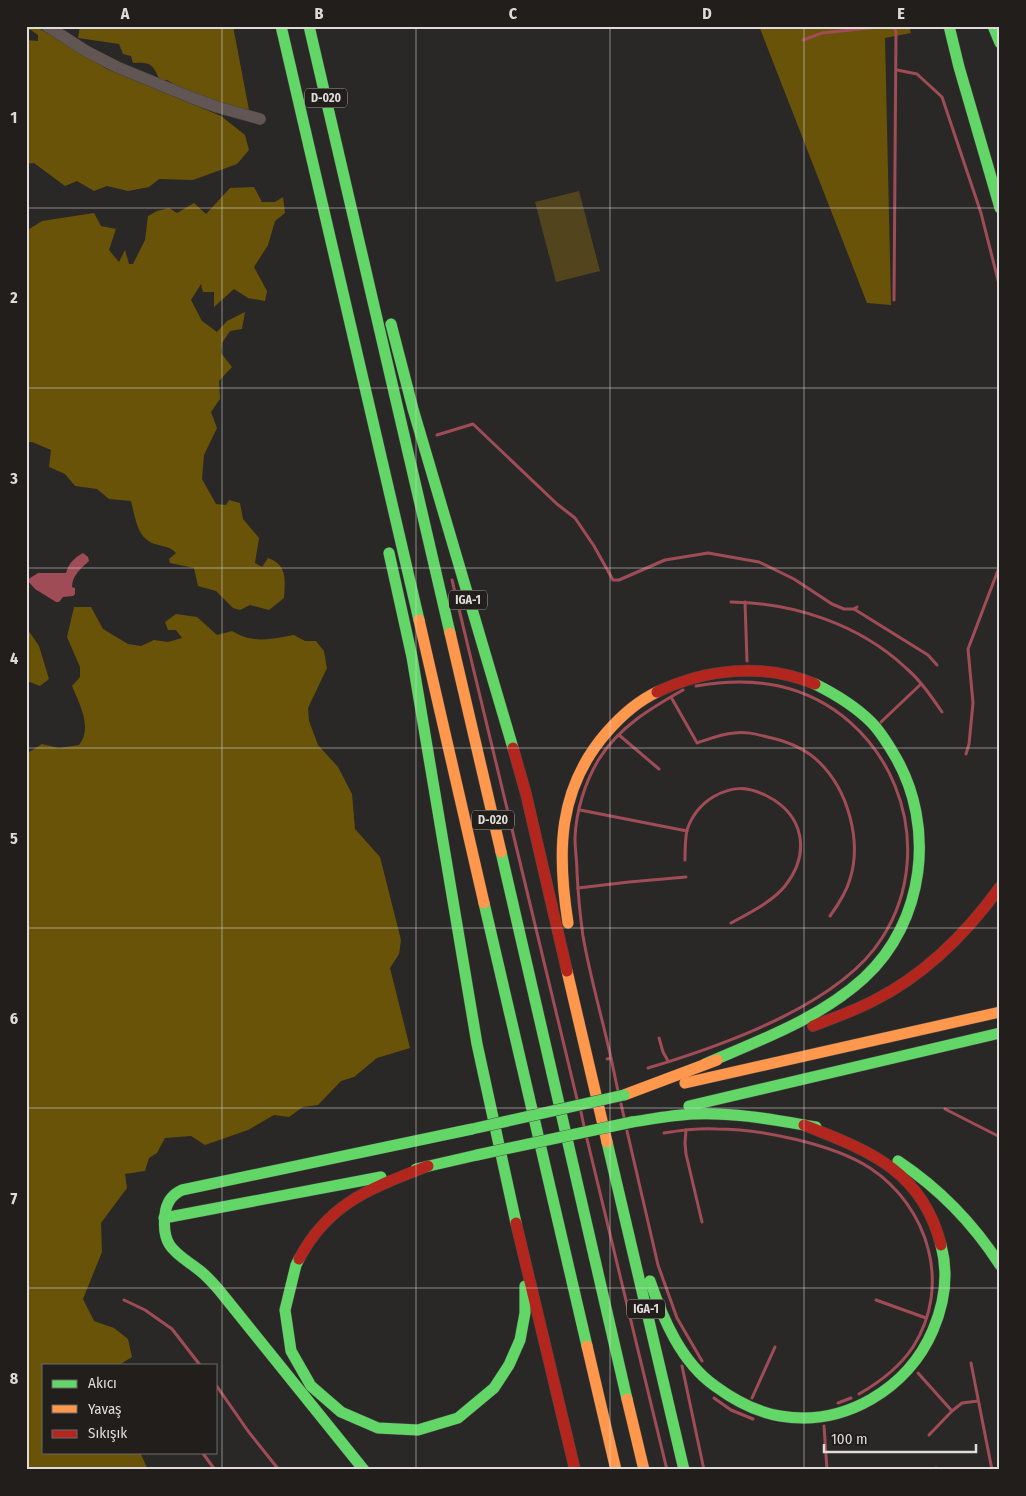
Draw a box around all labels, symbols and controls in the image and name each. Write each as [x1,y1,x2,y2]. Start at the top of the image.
text: A [120,4,130,23]
text: B [315,4,324,23]
text: C [509,4,518,23]
text: D [702,4,712,23]
text: E [897,4,905,23]
road number: D-020 [305,89,347,108]
text: 1 [11,108,17,127]
text: 2 [9,288,18,307]
text: 3 [9,469,18,488]
road number: IGA-1 [449,590,487,610]
text: 4 [10,649,18,668]
road number: D-020 [472,810,514,830]
text: 5 [10,829,18,848]
text: 6 [10,1009,18,1028]
text: 7 [11,1189,18,1208]
road number: IGA-1 [627,1300,665,1318]
legend [42,1364,218,1454]
text: 8 [10,1369,19,1388]
text: Akıcı [88,1374,117,1392]
text: Yavaş [88,1400,122,1418]
scale bar [824,1421,976,1453]
text: Sıkışık [88,1424,127,1442]
text: 100 m [831,1430,868,1448]

